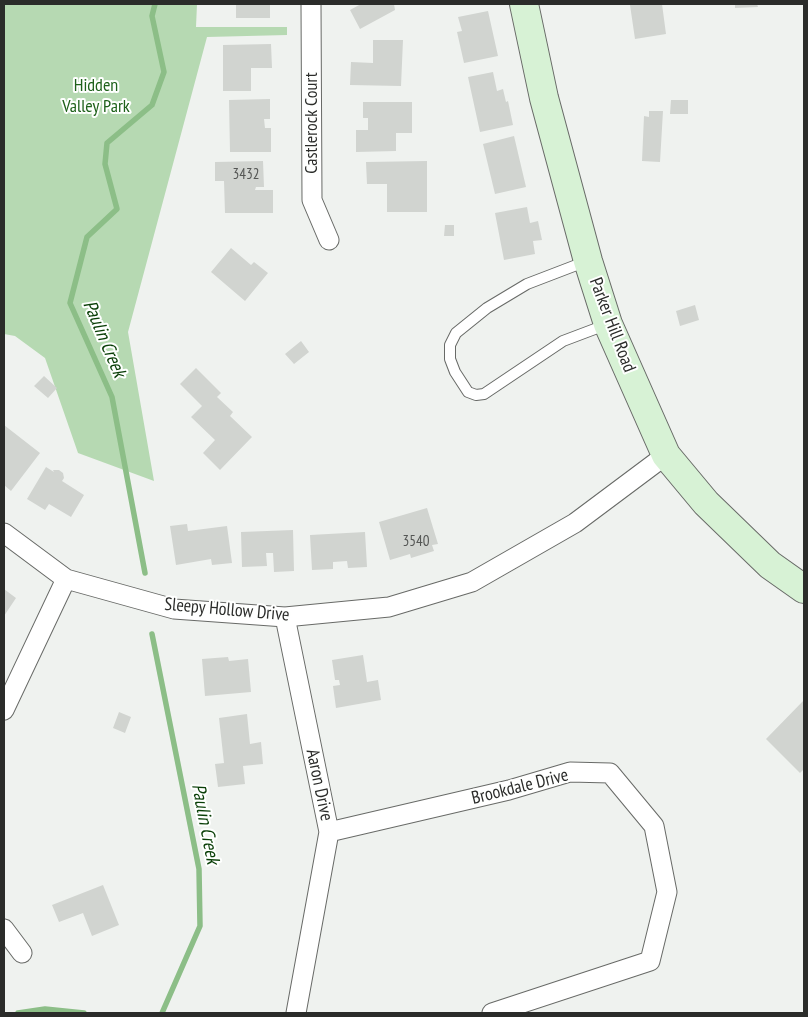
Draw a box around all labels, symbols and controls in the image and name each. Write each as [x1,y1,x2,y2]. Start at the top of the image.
street label: Castlerock Court [301,72,323,174]
park label: Hidden Valley Park [62,75,130,118]
house number: 3432 [233,166,259,184]
street label: Parker Hill Road [584,275,640,375]
water label: Paulin Creek [78,297,130,381]
house number: 3540 [403,533,429,551]
street label: Sleepy Hollow Drive [164,594,290,626]
street label: Aaron Drive [301,747,337,823]
street label: Brookdale Drive [469,765,571,809]
water label: Paulin Creek [186,782,224,866]

